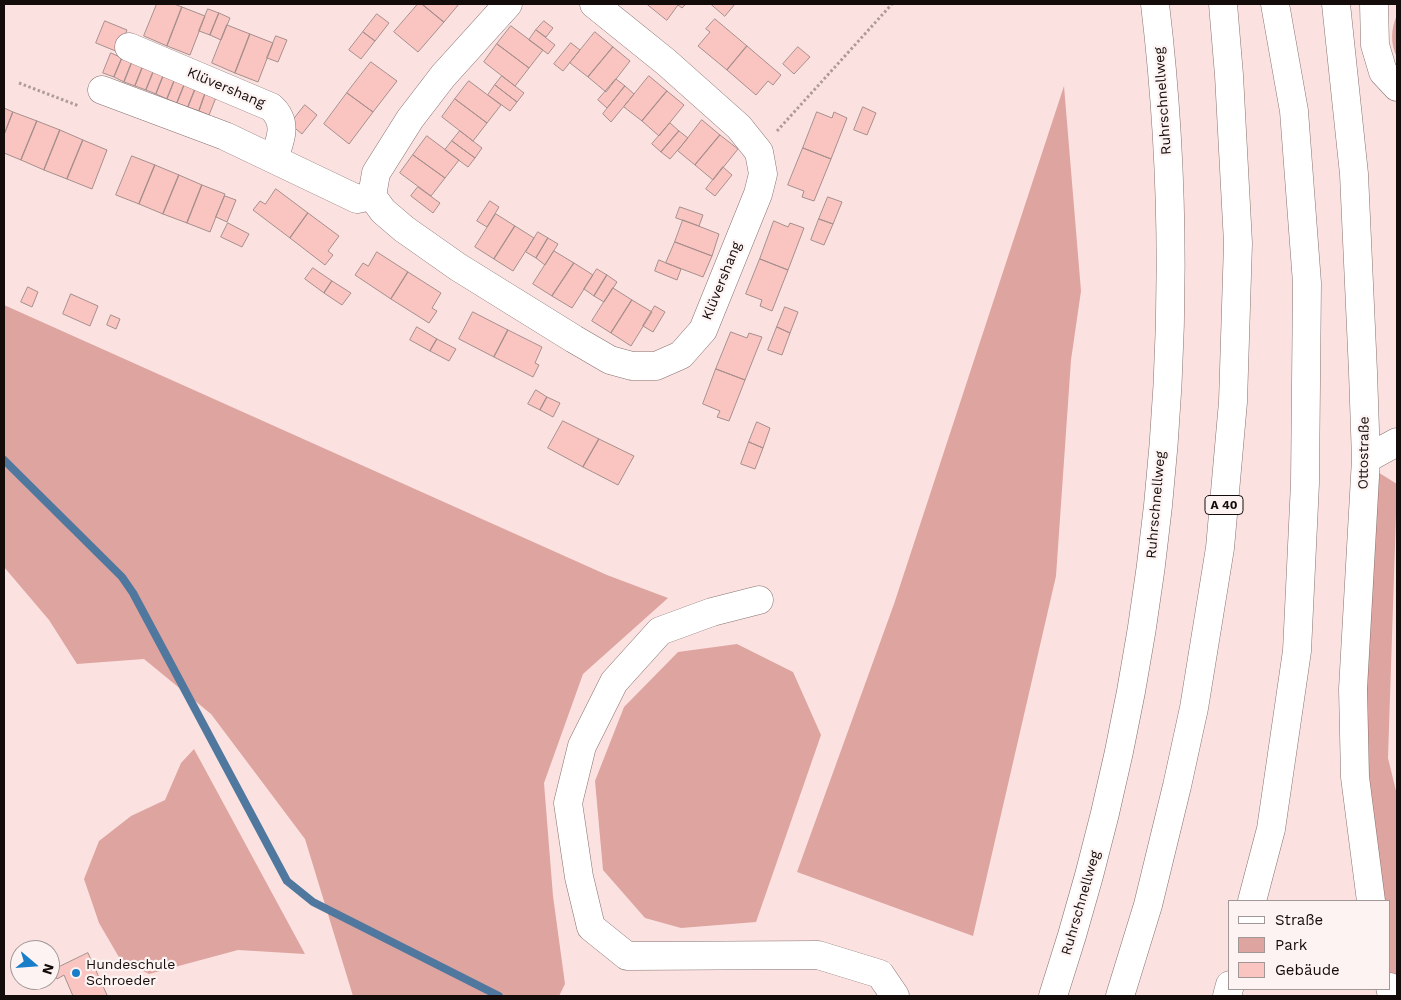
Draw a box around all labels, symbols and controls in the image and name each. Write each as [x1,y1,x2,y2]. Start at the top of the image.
street label: Ruhrschnellweg [1151,47,1175,155]
street label: Klüvershang [185,64,267,112]
street label: Klüvershang [699,239,745,323]
street label: Ottostraße [1355,416,1373,490]
street label: Ruhrschnellweg [1143,451,1169,559]
road number: A 40 [1205,496,1243,514]
street label: Ruhrschnellweg [1058,849,1104,957]
legend [1228,900,1391,990]
text: Straße [1275,911,1323,929]
text: Park [1275,936,1307,954]
north arrow [10,940,60,990]
place label: Hundeschule Schroeder [86,957,175,990]
text: Gebäude [1275,961,1340,979]
text: N [39,962,58,977]
marker: Hundeschule Schroeder [70,967,82,979]

